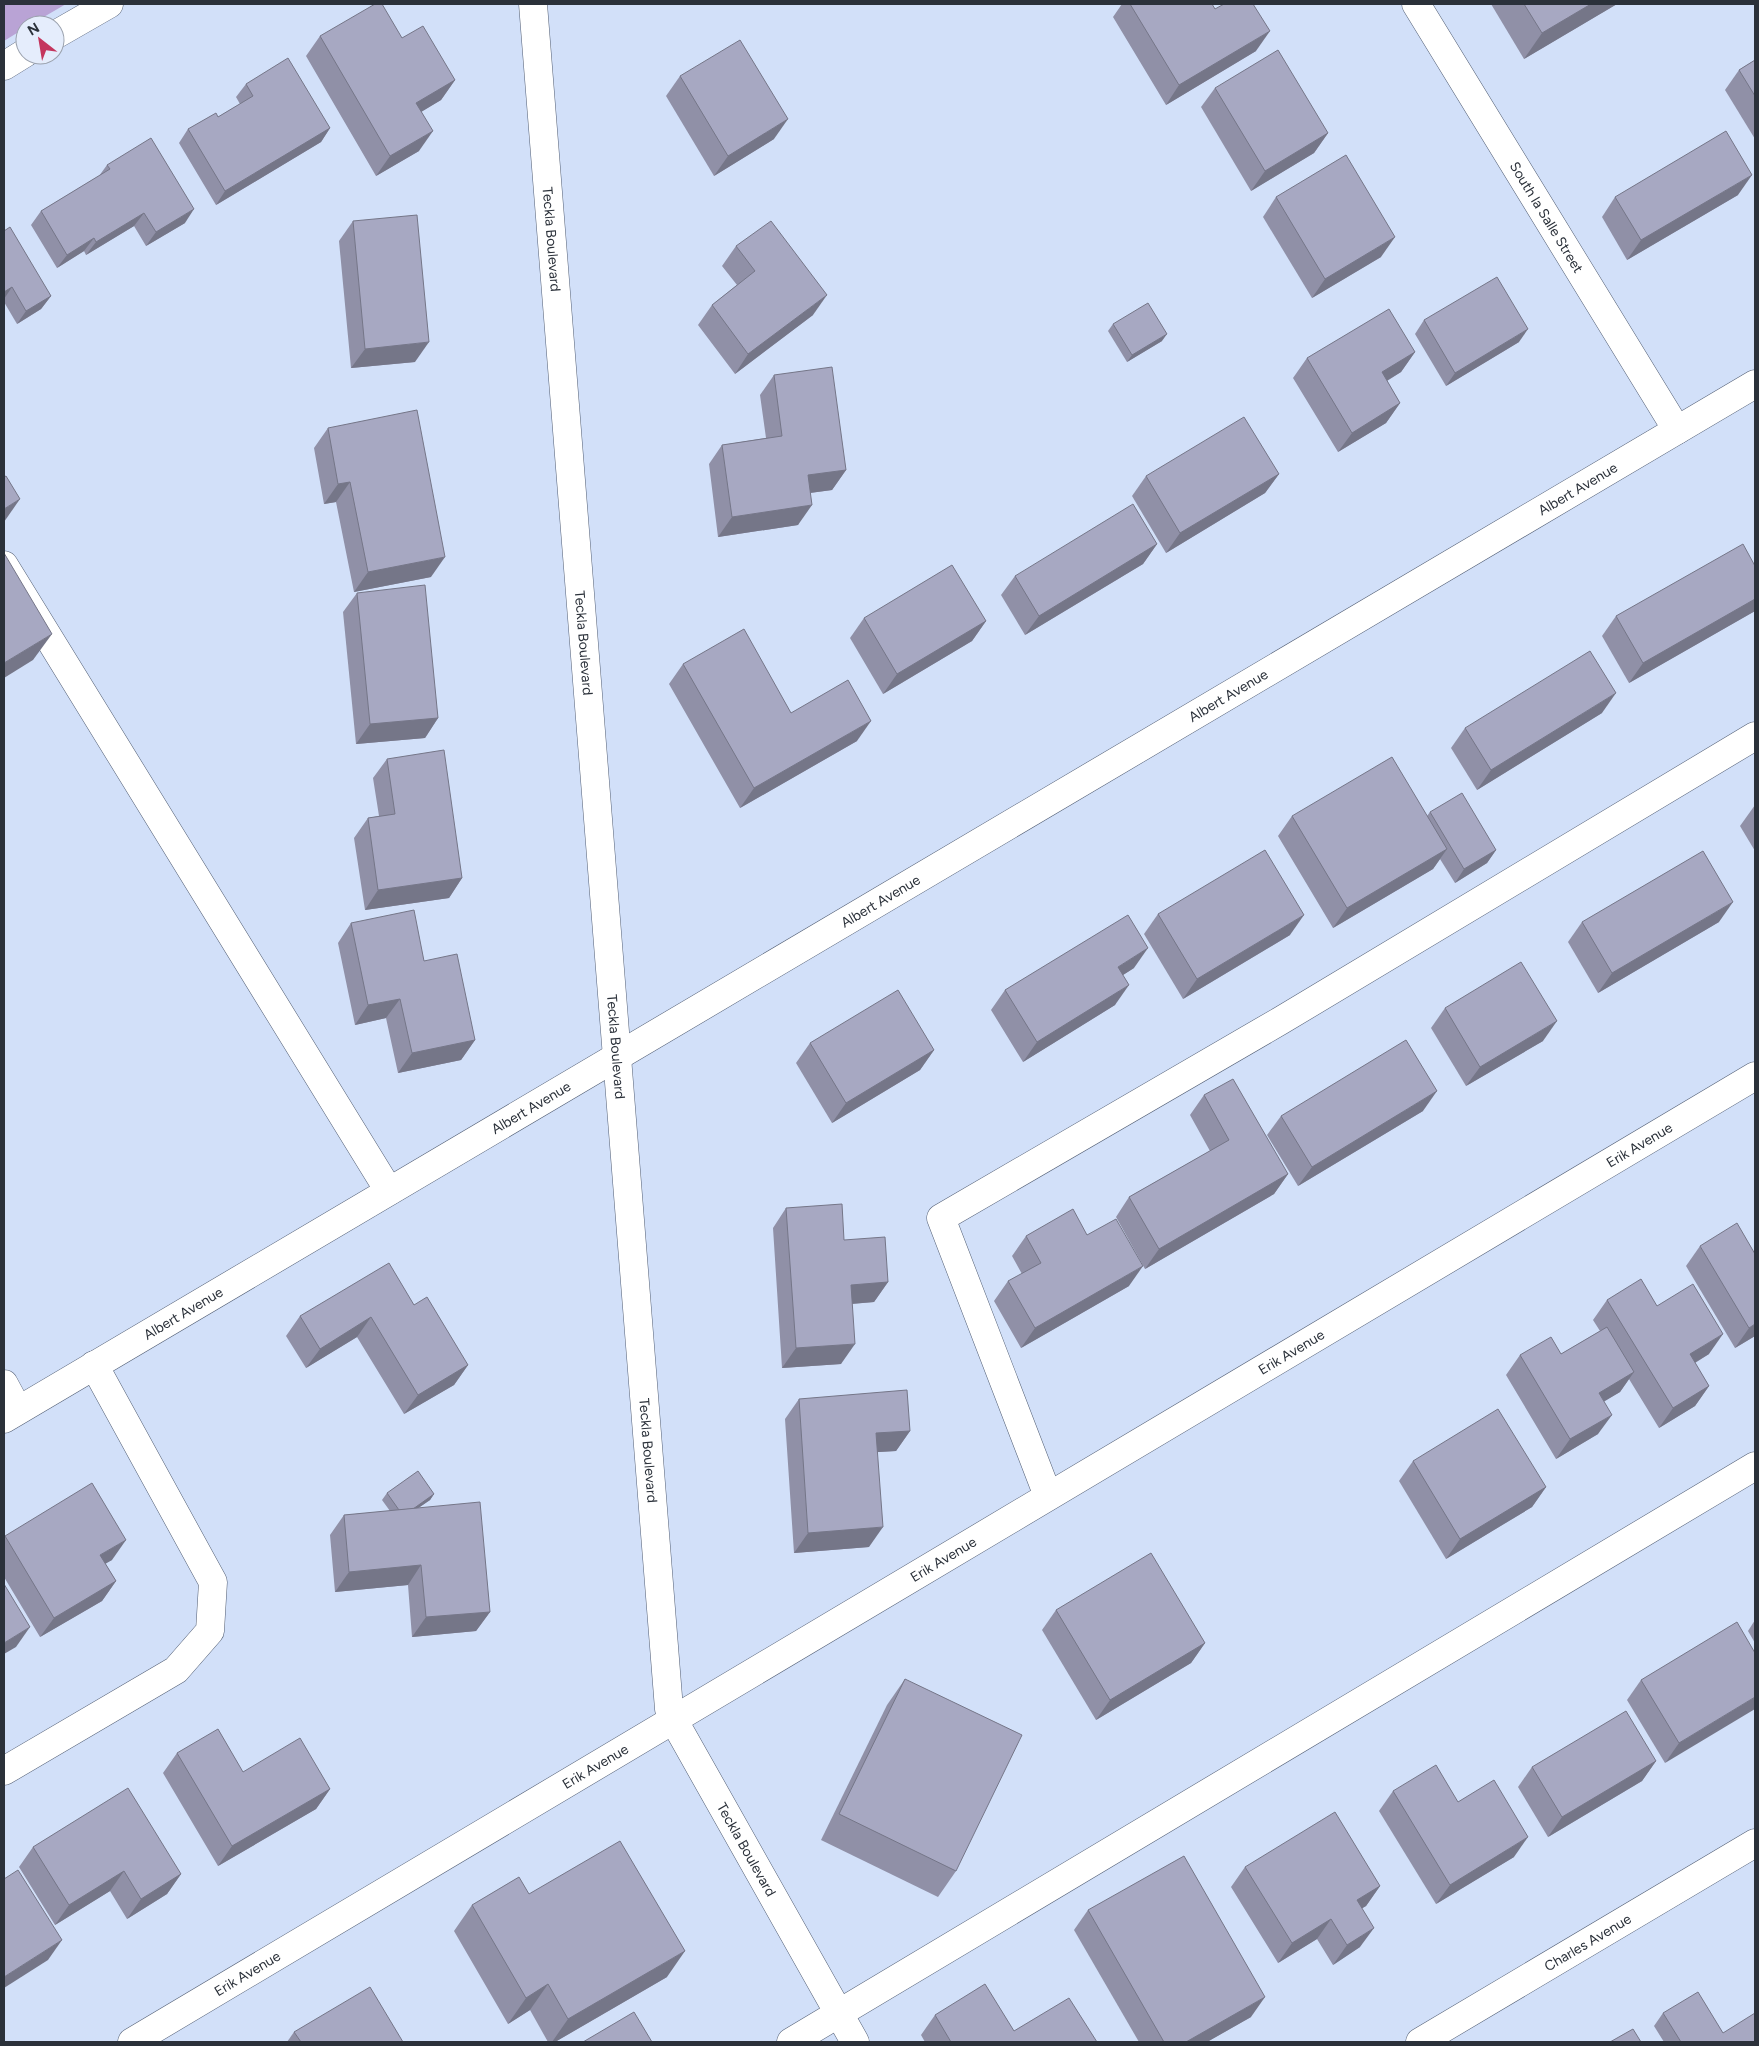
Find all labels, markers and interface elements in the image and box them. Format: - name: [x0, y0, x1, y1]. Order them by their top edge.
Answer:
- north arrow: [15, 15, 65, 65]
- text: N: [25, 19, 43, 39]
- street label: South la Salle Street: [1506, 159, 1587, 276]
- street label: Teckla Boulevard: [539, 186, 564, 292]
- street label: Albert Avenue: [1535, 459, 1621, 519]
- street label: Teckla Boulevard: [571, 590, 597, 696]
- street label: Albert Avenue: [1185, 665, 1271, 725]
- street label: Albert Avenue: [838, 871, 923, 931]
- street label: Teckla Boulevard: [604, 994, 629, 1100]
- street label: Albert Avenue: [488, 1077, 574, 1138]
- street label: Erik Avenue: [1603, 1119, 1676, 1171]
- street label: Albert Avenue: [140, 1283, 226, 1343]
- street label: Erik Avenue: [1255, 1326, 1328, 1378]
- street label: Teckla Boulevard: [636, 1397, 661, 1503]
- street label: Erik Avenue: [907, 1533, 980, 1585]
- street label: Erik Avenue: [559, 1740, 632, 1793]
- street label: Teckla Boulevard: [713, 1800, 780, 1899]
- street label: Charles Avenue: [1541, 1910, 1634, 1975]
- street label: Erik Avenue: [211, 1947, 284, 2000]

